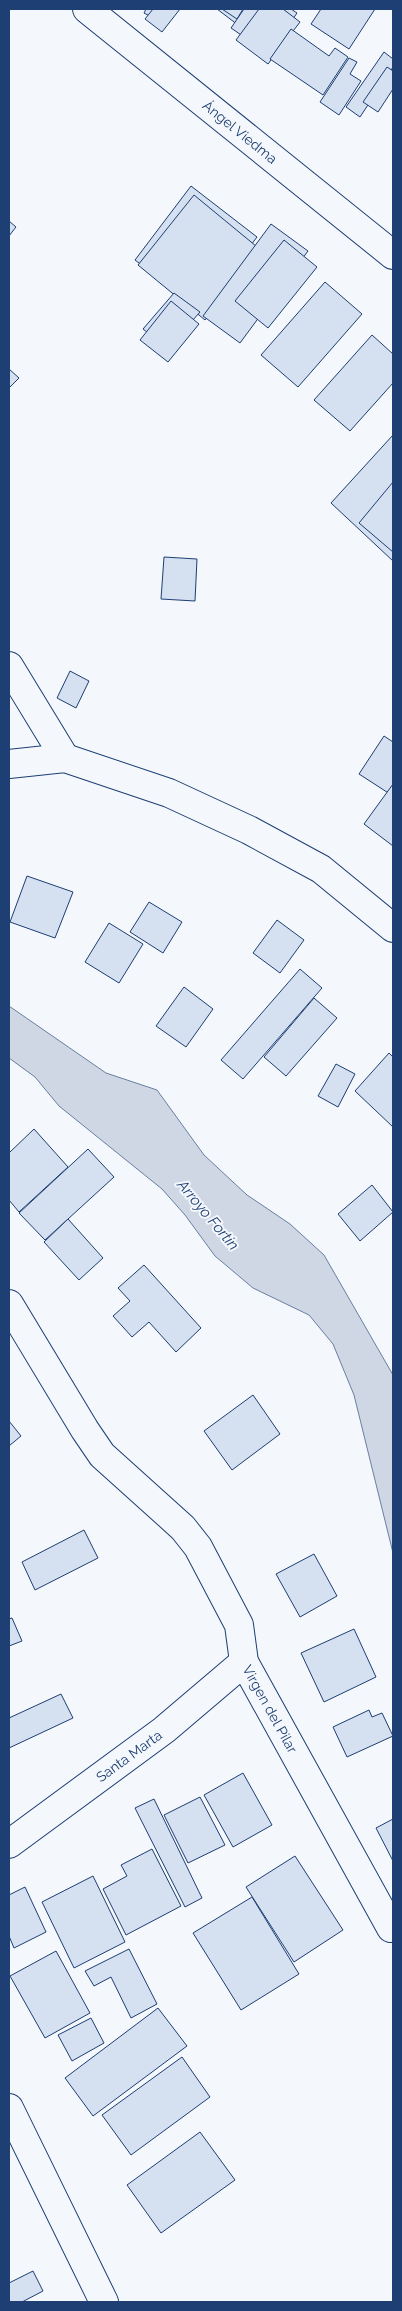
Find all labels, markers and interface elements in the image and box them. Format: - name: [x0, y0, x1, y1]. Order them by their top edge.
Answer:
- street label: Ángel Viedma: [200, 96, 281, 167]
- water label: Arroyo Fortín: [173, 1176, 243, 1254]
- street label: Virgen del Pilar: [239, 1662, 301, 1756]
- street label: Santa Marta: [93, 1727, 165, 1785]

